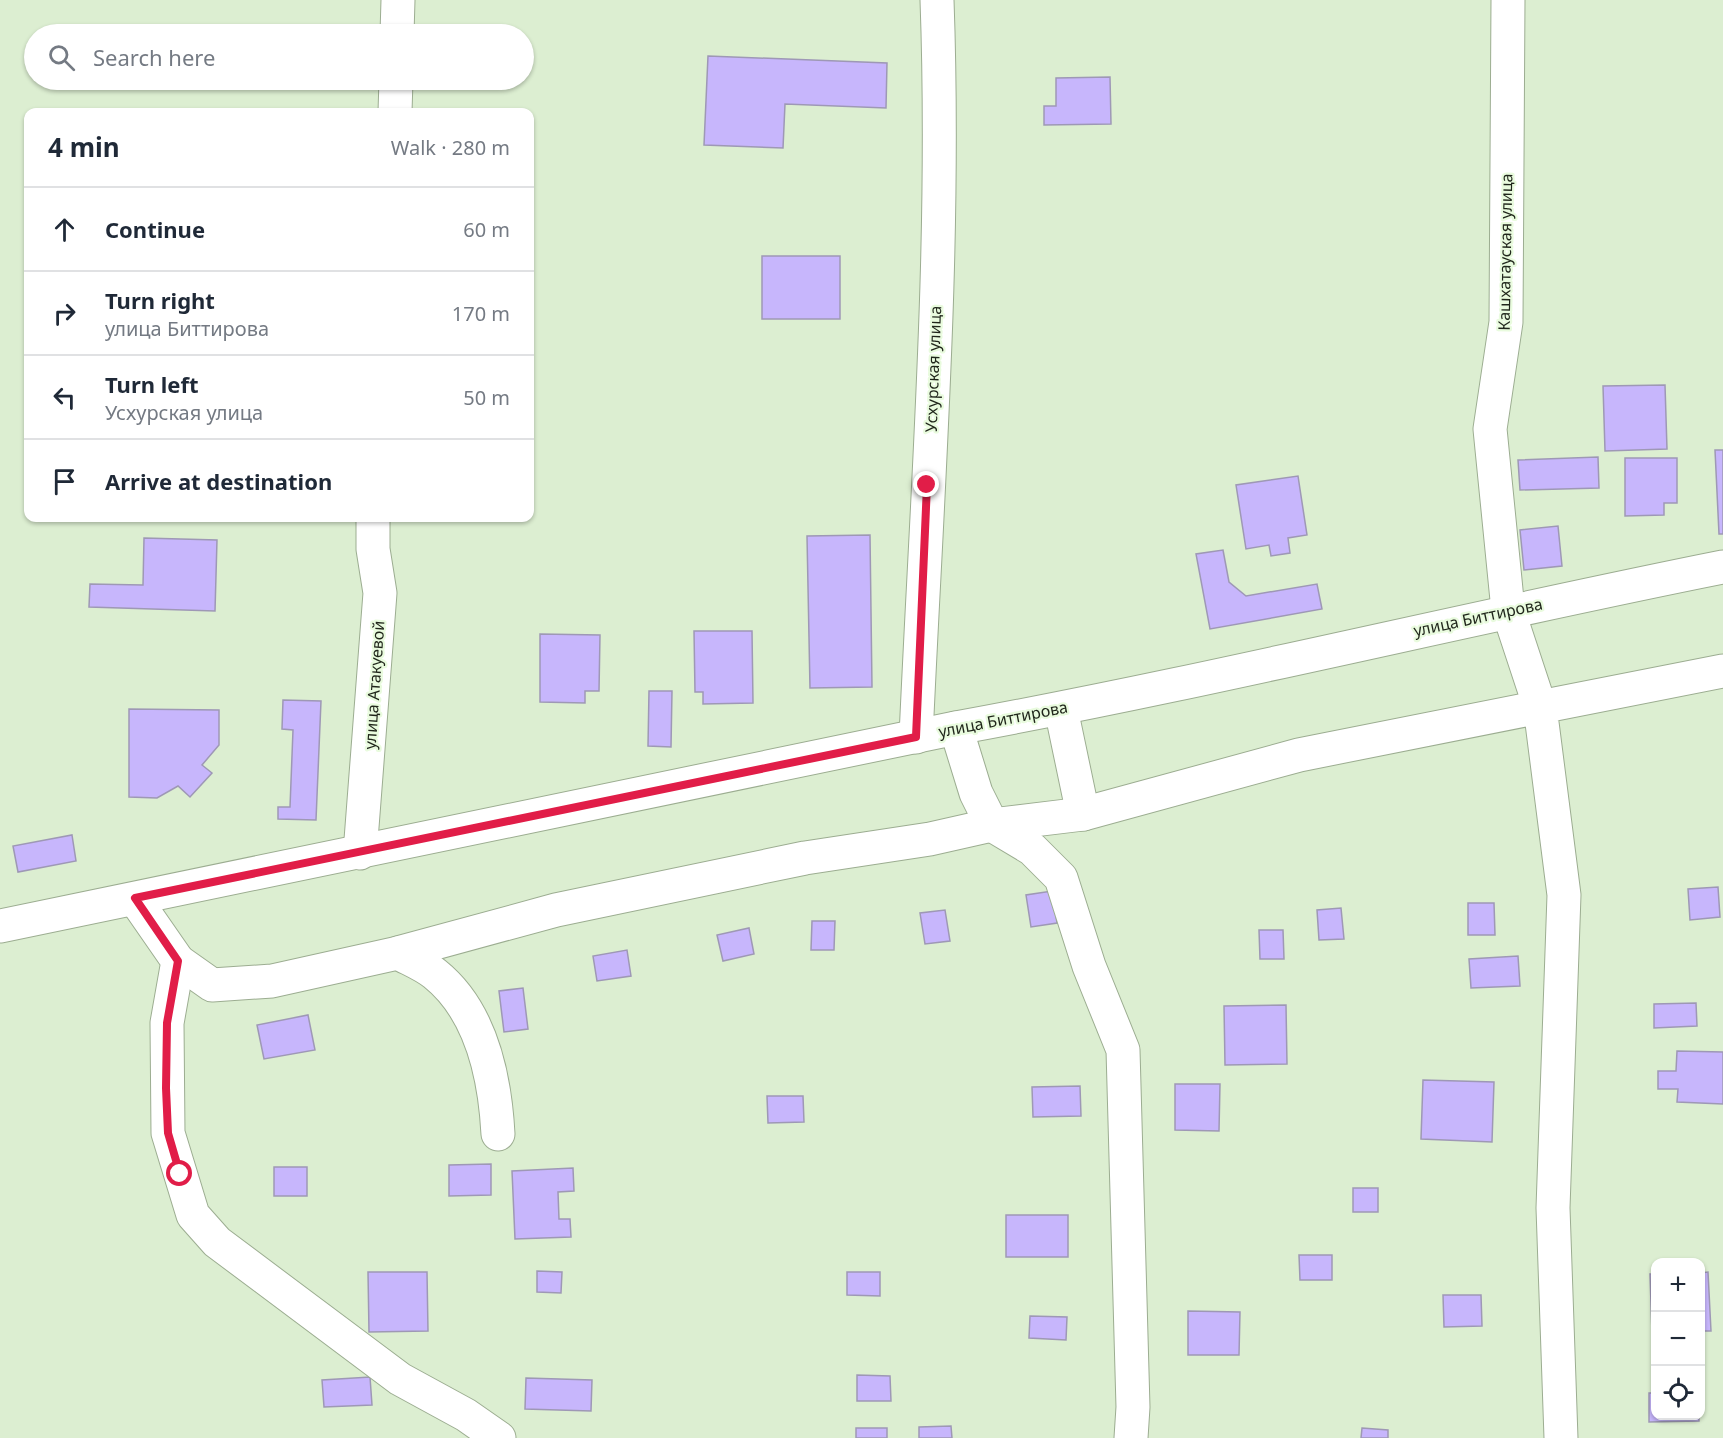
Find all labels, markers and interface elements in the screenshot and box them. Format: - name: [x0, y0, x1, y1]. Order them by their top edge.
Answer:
- search box: [24, 24, 534, 90]
- icon: search: [45, 41, 78, 74]
- text: Search here: [93, 42, 215, 72]
- text: 4 min: [48, 129, 120, 165]
- text: Walk · 280 m: [391, 134, 510, 161]
- street label: Кашхатауская улица: [1493, 173, 1517, 331]
- icon: ahead: [48, 213, 81, 246]
- text: Continue: [105, 214, 205, 244]
- text: 60 m: [463, 216, 510, 243]
- text: Turn right: [105, 285, 215, 315]
- icon: right: [48, 297, 81, 330]
- text: 170 m: [452, 300, 510, 327]
- street label: Усхурская улица: [920, 305, 946, 433]
- text: улица Биттирова: [105, 315, 269, 342]
- text: Turn left: [105, 369, 199, 399]
- icon: left: [48, 381, 81, 414]
- text: 50 m: [463, 384, 510, 411]
- text: Усхурская улица: [105, 399, 263, 426]
- icon: arrive: [48, 465, 81, 498]
- text: Arrive at destination: [105, 466, 332, 496]
- route end: [913, 471, 939, 497]
- street label: улица Биттирова: [1412, 593, 1544, 641]
- street label: улица Атакуевой: [359, 620, 389, 750]
- street label: улица Биттирова: [936, 696, 1070, 742]
- route start: [166, 1160, 192, 1186]
- map controls: [1651, 1258, 1705, 1420]
- button: +: [1651, 1258, 1705, 1312]
- button: −: [1651, 1312, 1705, 1366]
- button: locate: [1651, 1366, 1705, 1420]

